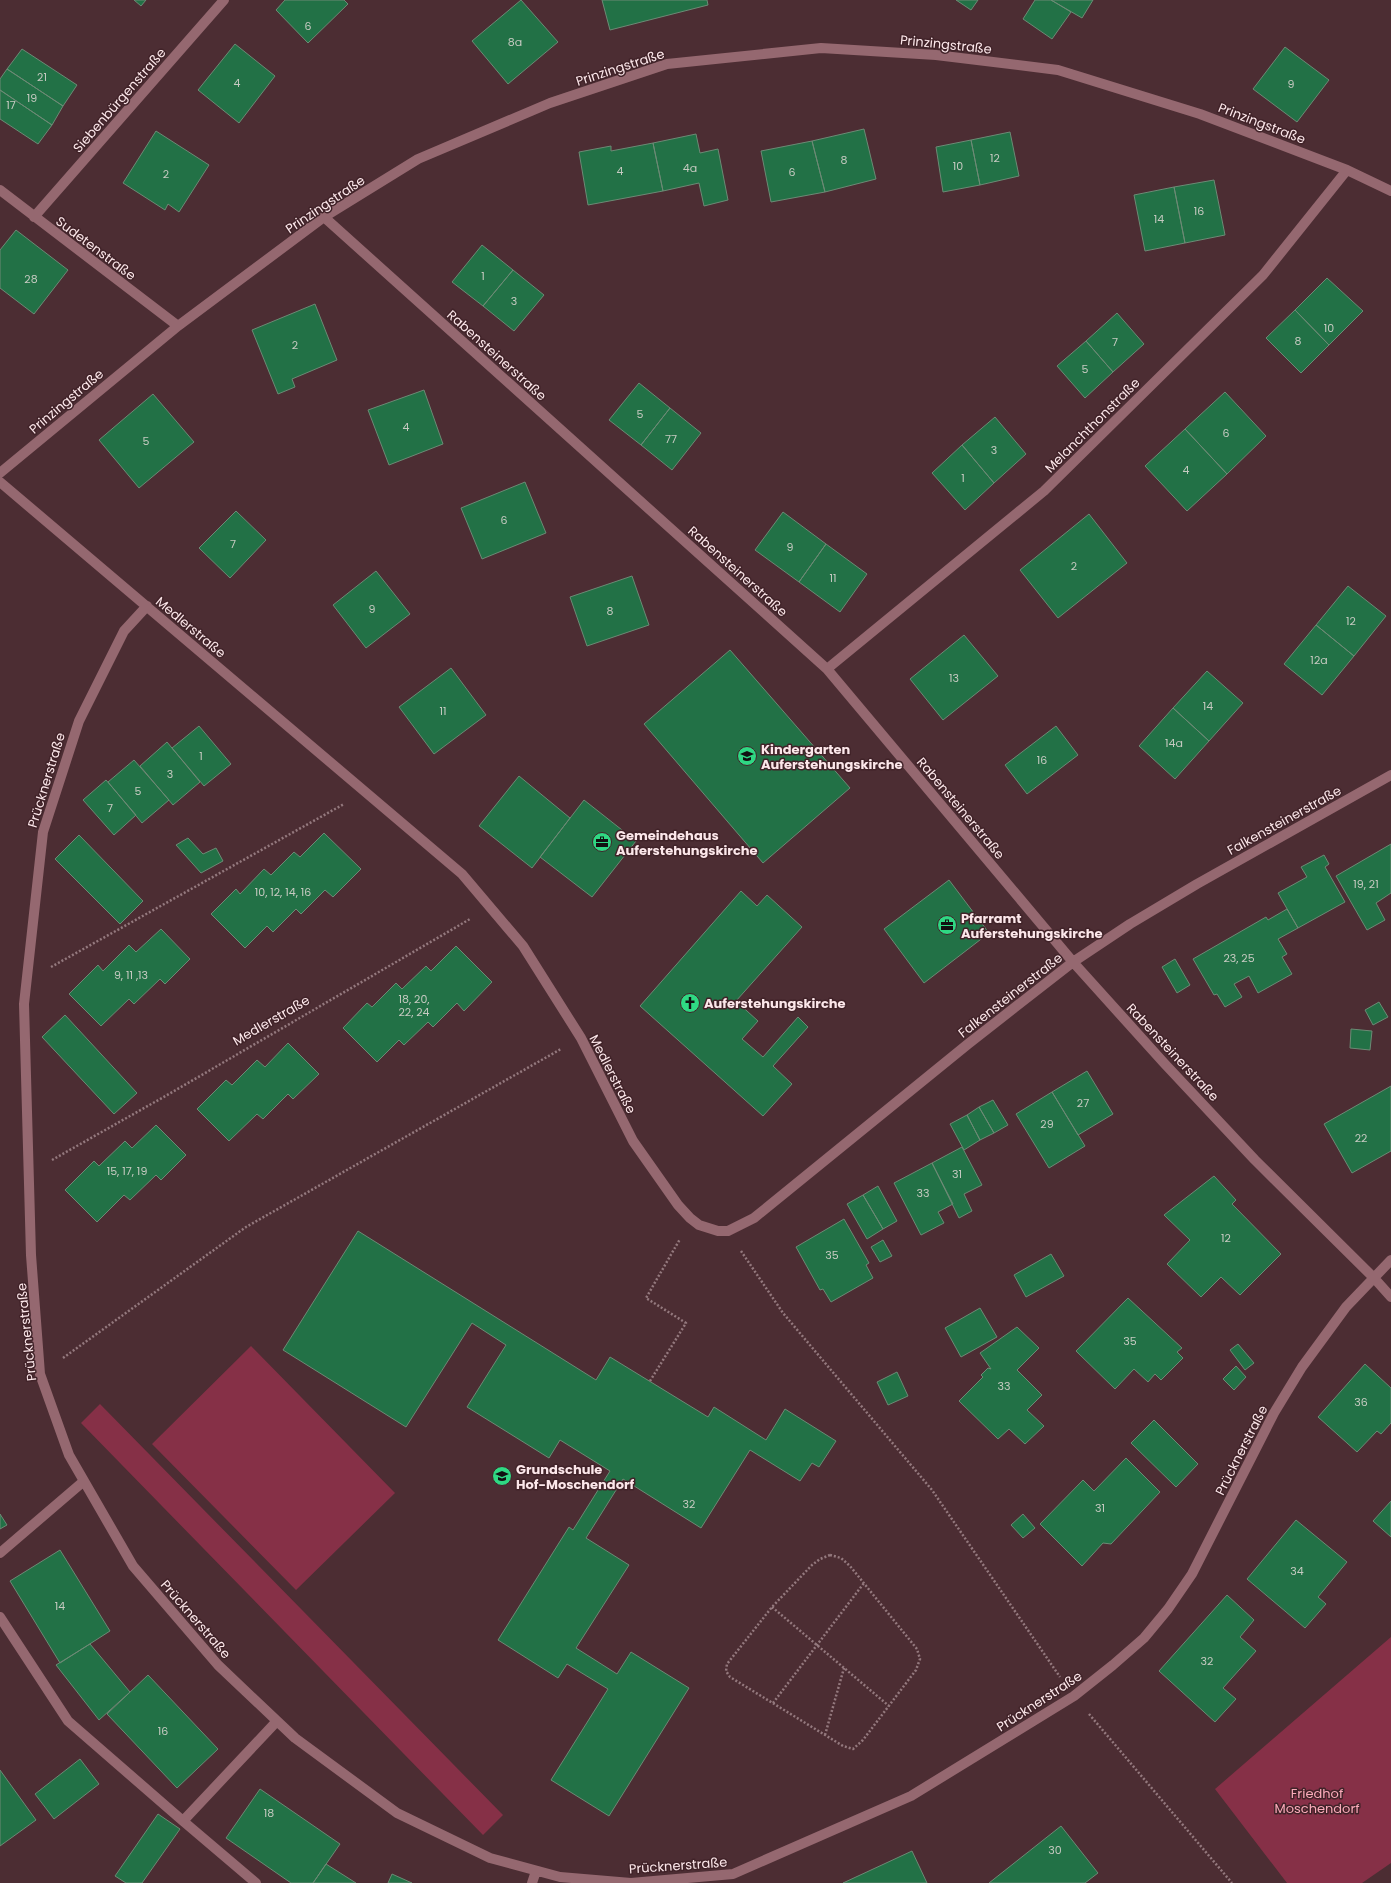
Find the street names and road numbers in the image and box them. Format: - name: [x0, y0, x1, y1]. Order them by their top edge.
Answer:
- street label: Prinzingstraße: [899, 30, 993, 59]
- street label: Siebenbürgenstraße: [68, 44, 170, 157]
- street label: Prinzingstraße: [573, 44, 667, 91]
- street label: Prinzingstraße: [1215, 98, 1308, 149]
- street label: Prinzingstraße: [282, 171, 369, 238]
- street label: Sudetenstraße: [52, 212, 140, 285]
- street label: Rabensteinerstraße: [443, 306, 551, 405]
- street label: Prinzingstraße: [25, 364, 108, 438]
- street label: Melanchthonstraße: [1041, 374, 1144, 477]
- street label: Rabensteinerstraße: [684, 522, 792, 621]
- street label: Medlerstraße: [152, 592, 230, 662]
- street label: Prücknerstraße: [23, 730, 70, 830]
- street label: Rabensteinerstraße: [912, 753, 1009, 863]
- street label: Falkensteinerstraße: [1224, 781, 1345, 860]
- street label: Falkensteinerstraße: [954, 949, 1066, 1042]
- street label: Medlerstraße: [229, 991, 313, 1050]
- street label: Rabensteinerstraße: [1122, 999, 1223, 1106]
- street label: Medlerstraße: [585, 1032, 641, 1117]
- street label: Prücknerstraße: [12, 1282, 41, 1382]
- street label: Prücknerstraße: [1211, 1402, 1272, 1498]
- street label: Prücknerstraße: [156, 1576, 235, 1663]
- street label: Prücknerstraße: [993, 1667, 1086, 1736]
- street label: Prücknerstraße: [628, 1853, 728, 1878]

